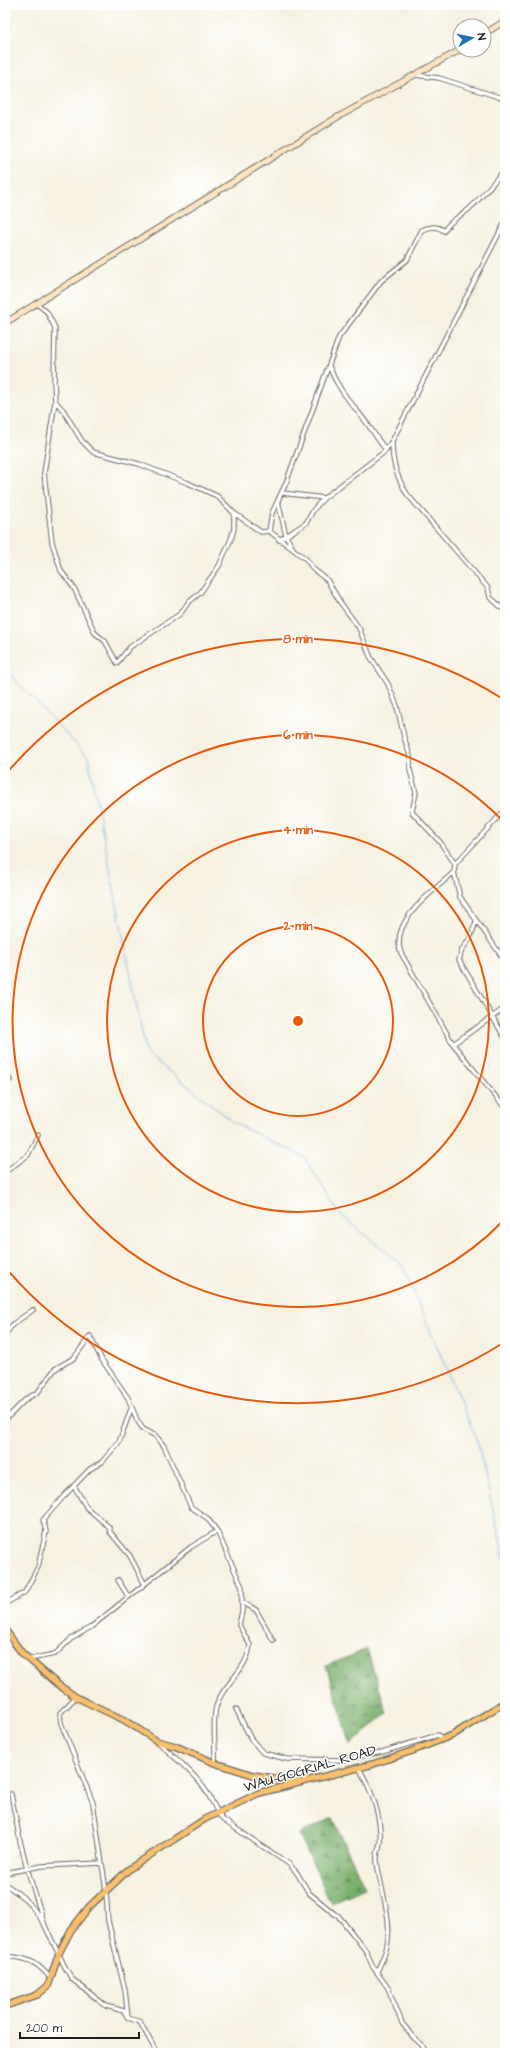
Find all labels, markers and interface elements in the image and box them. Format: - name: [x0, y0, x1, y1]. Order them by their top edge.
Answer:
- north arrow: [452, 18, 492, 58]
- text: N: [473, 32, 489, 41]
- text: 8 min: [283, 631, 313, 648]
- text: 6 min: [283, 727, 313, 744]
- text: 4 min: [283, 822, 313, 839]
- text: 2 min: [283, 918, 312, 935]
- centre of rings: [291, 1014, 305, 1028]
- street label: WAU-GOGRIAL ROAD: [241, 1741, 379, 1797]
- scale bar: [20, 2014, 139, 2040]
- text: 200 m: [26, 2020, 63, 2037]

